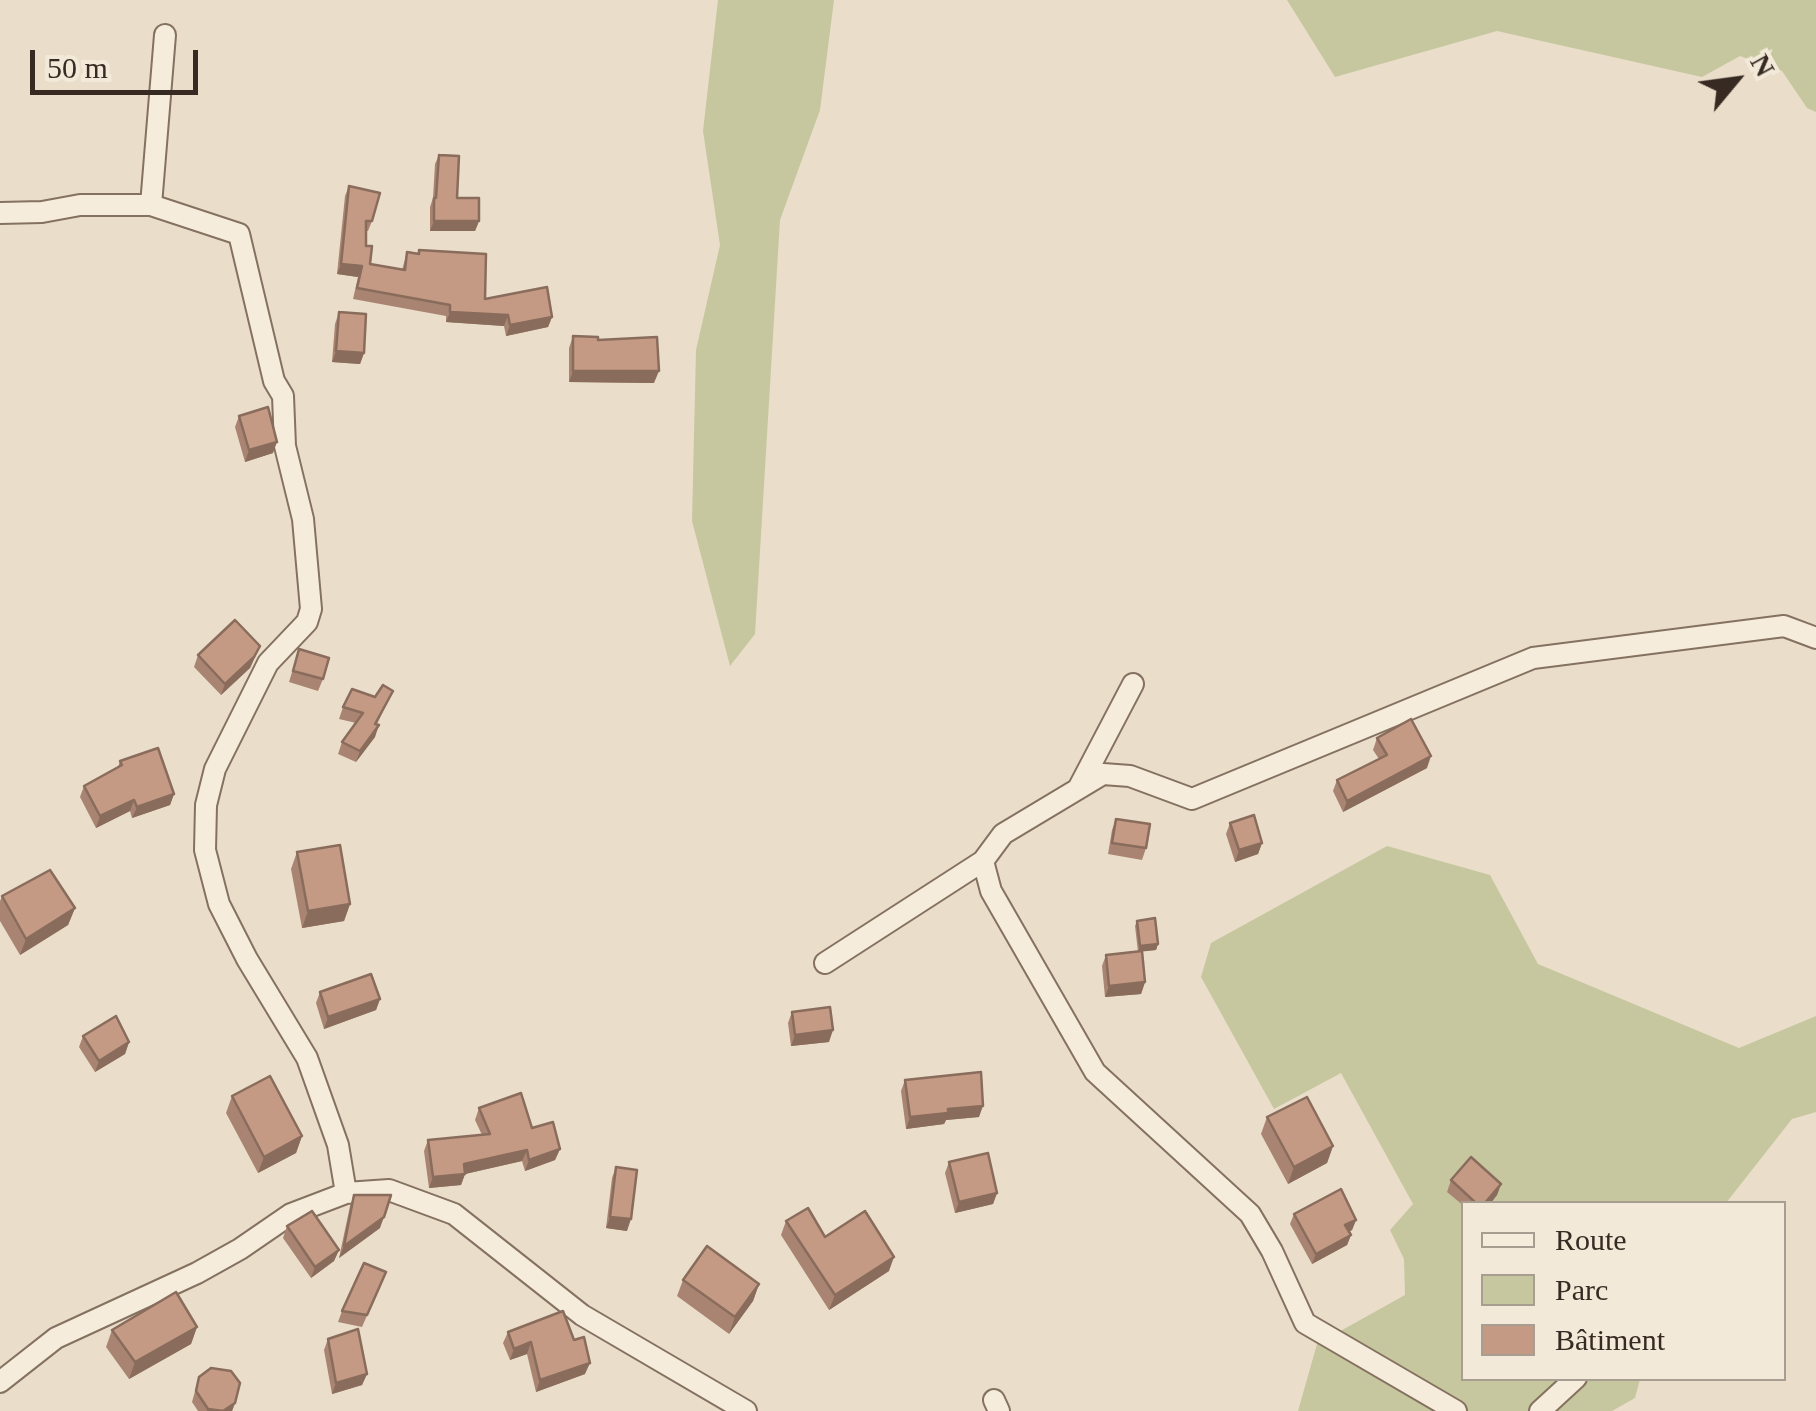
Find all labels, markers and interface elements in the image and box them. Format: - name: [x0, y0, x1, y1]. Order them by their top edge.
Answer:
- scale bar: [35, 30, 202, 92]
- north arrow: [1686, 30, 1786, 130]
- text: N: [1744, 49, 1781, 82]
- text: 50 m: [47, 51, 108, 84]
- legend: [1461, 1201, 1786, 1381]
- text: Route: [1555, 1223, 1627, 1256]
- text: Parc: [1555, 1273, 1608, 1306]
- text: Bâtiment: [1555, 1323, 1665, 1356]

